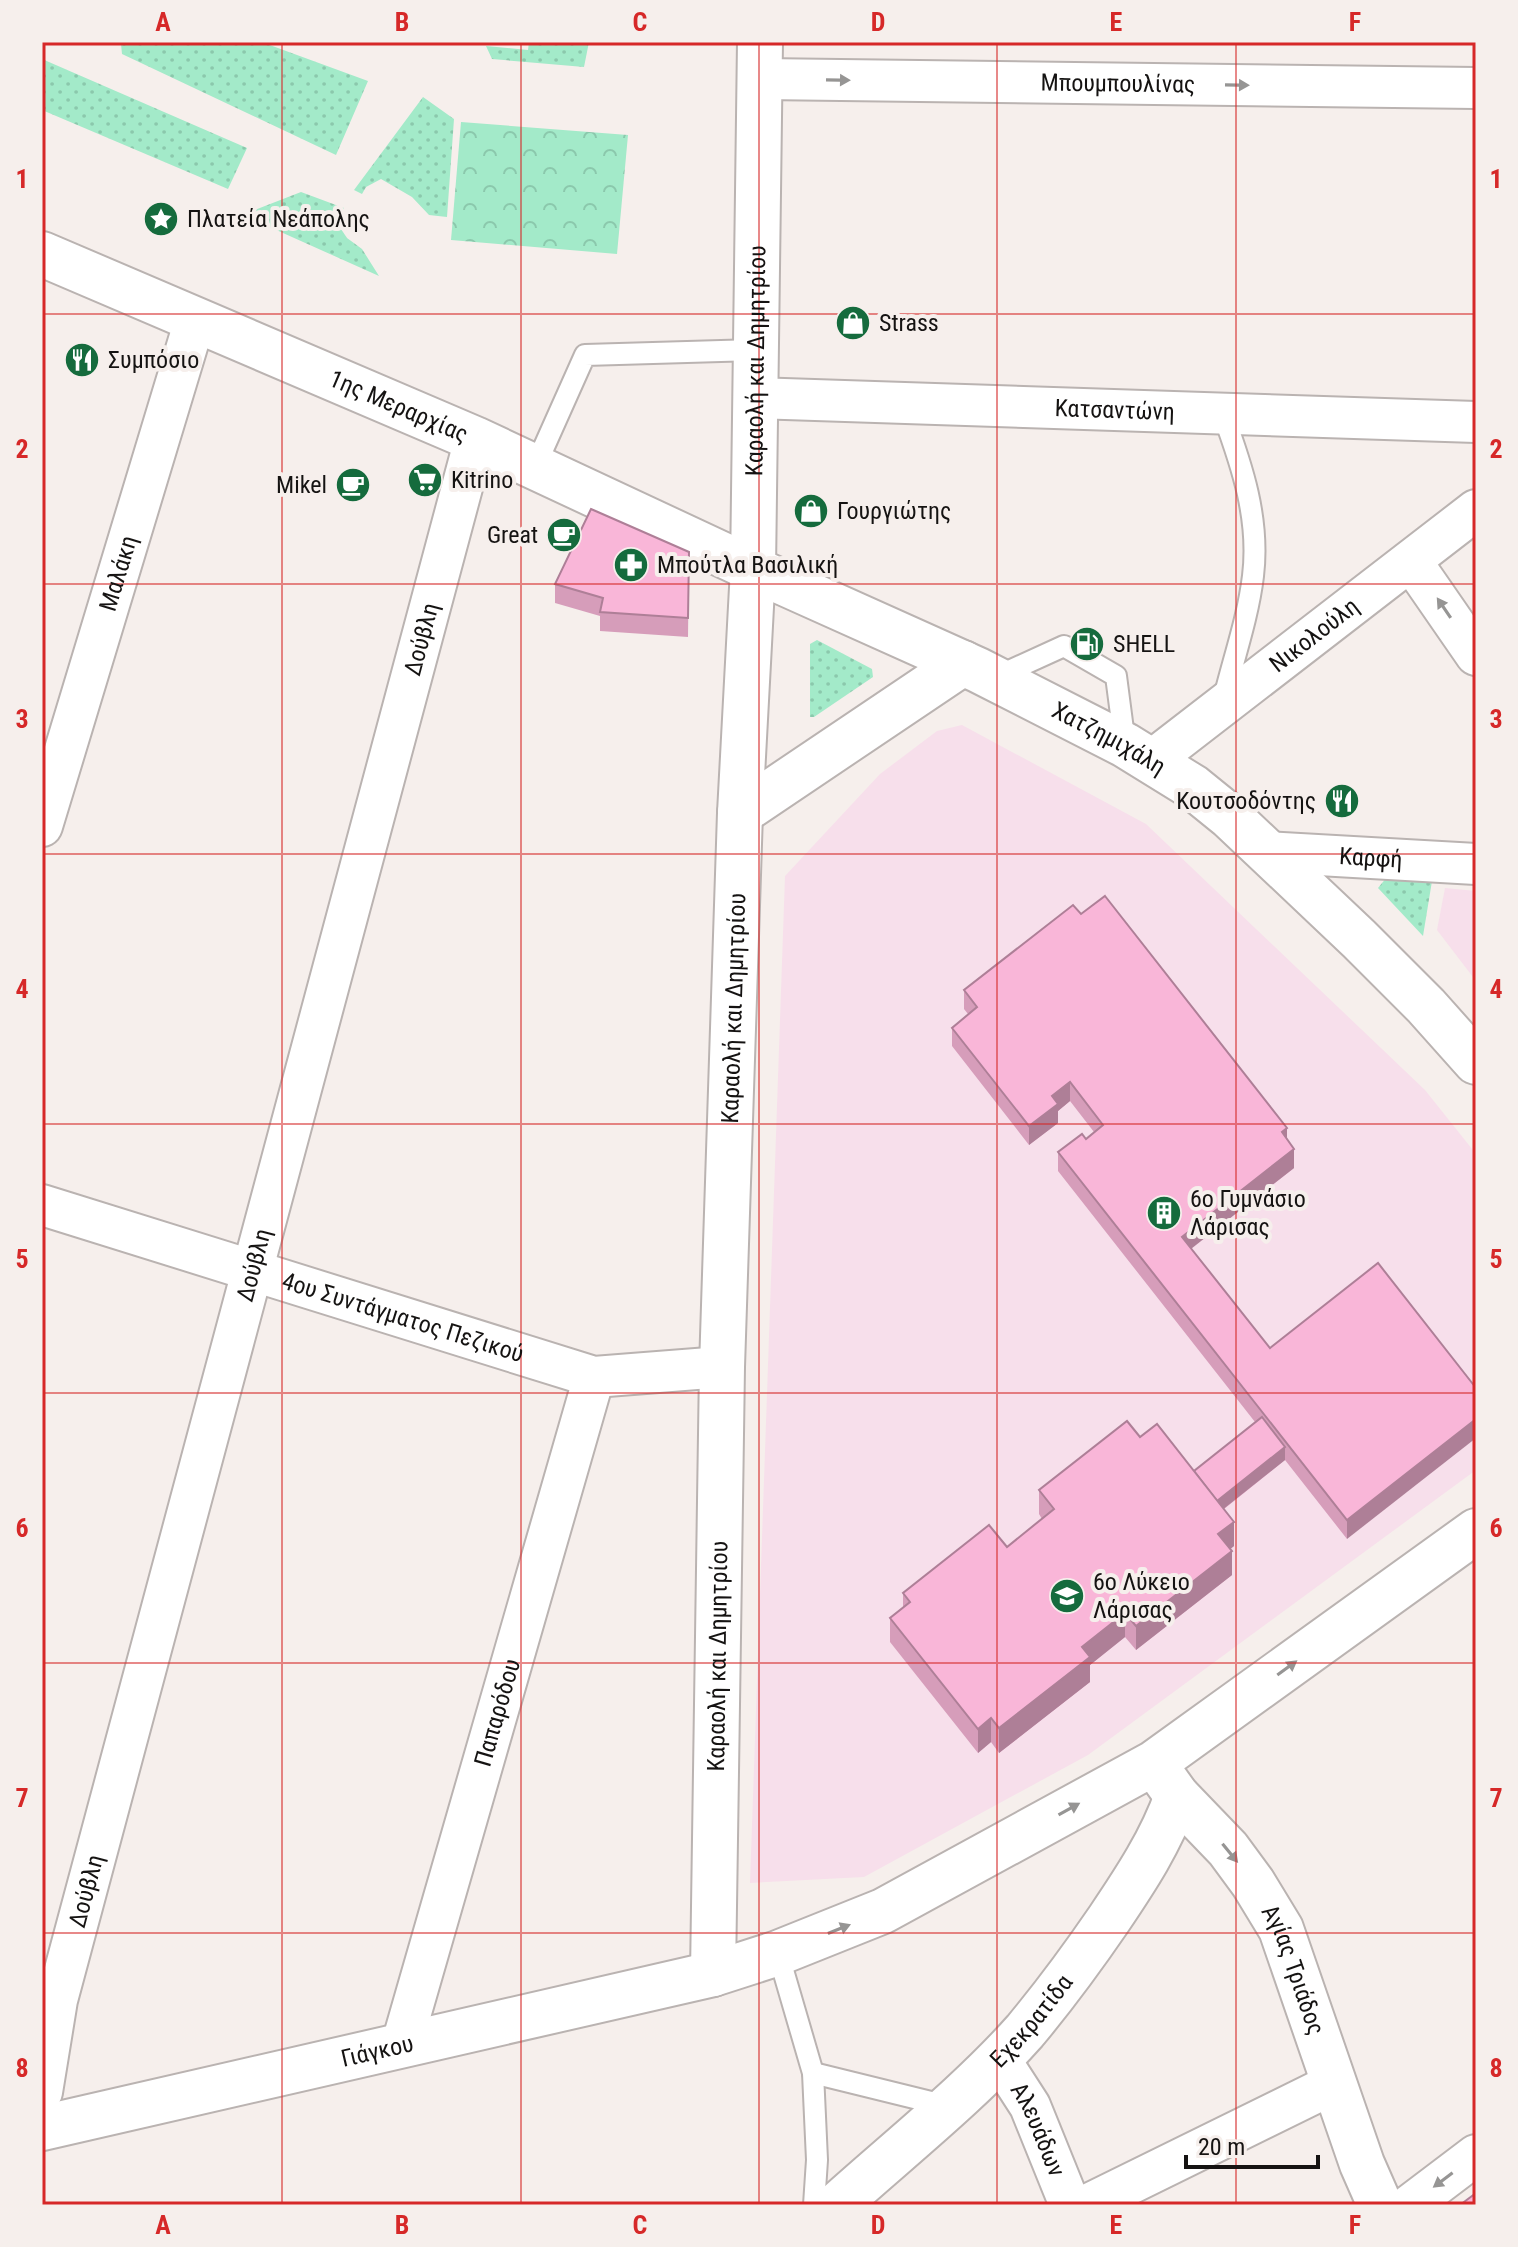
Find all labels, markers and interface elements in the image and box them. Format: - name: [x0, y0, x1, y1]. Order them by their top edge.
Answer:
- text: A: [155, 7, 171, 37]
- text: B: [395, 7, 409, 37]
- text: C: [633, 7, 648, 37]
- text: D: [871, 7, 885, 37]
- text: E: [1110, 7, 1123, 37]
- text: F: [1349, 7, 1361, 37]
- street label: Μπουμπουλίνας: [1041, 69, 1195, 98]
- one-way arrow: [826, 74, 851, 86]
- one-way arrow: [1225, 79, 1250, 91]
- text: 1: [15, 164, 29, 194]
- text: 1: [1489, 164, 1503, 194]
- place icon: Πλατεία Νεάπολης: [142, 200, 180, 238]
- place label: Πλατεία Νεάπολης: [187, 205, 370, 233]
- street label: Καραολή και Δημητρίου: [740, 245, 771, 476]
- shop icon: Strass: [834, 304, 872, 342]
- place label: Strass: [879, 309, 939, 337]
- restaurant icon: Συμπόσιο: [63, 341, 101, 379]
- place label: Συμπόσιο: [108, 346, 199, 374]
- street label: 1ης Μεραρχίας: [325, 364, 472, 448]
- street label: Κατσαντώνη: [1054, 394, 1175, 426]
- text: 2: [15, 434, 29, 464]
- text: 2: [1489, 434, 1503, 464]
- supermarket icon: Kitrino: [406, 461, 444, 499]
- cafe icon: Mikel: [334, 466, 372, 504]
- place label: Kitrino: [451, 466, 513, 494]
- place label: Mikel: [276, 471, 327, 499]
- shop icon: Γουργιώτης: [792, 492, 830, 530]
- place label: Γουργιώτης: [837, 497, 951, 525]
- cafe icon: Great: [545, 516, 583, 554]
- place label: Great: [487, 521, 538, 549]
- street label: Μαλάκη: [94, 532, 143, 614]
- pharmacy icon: Μπούτλα Βασιλική: [612, 546, 650, 584]
- place label: Μπούτλα Βασιλική: [657, 551, 838, 579]
- street label: Νικολούλη: [1264, 592, 1364, 678]
- one-way arrow: [1437, 598, 1452, 619]
- street label: Δούβλη: [398, 600, 445, 679]
- fuel station icon: SHELL: [1068, 625, 1106, 663]
- place label: SHELL: [1113, 630, 1175, 658]
- street label: Χατζημιχάλη: [1047, 696, 1171, 781]
- text: 3: [15, 704, 29, 734]
- text: 3: [1489, 704, 1503, 734]
- restaurant icon: Κουτσοδόντης: [1323, 782, 1361, 820]
- place label: Κουτσοδόντης: [1176, 787, 1316, 815]
- street label: Καρφή: [1338, 842, 1403, 874]
- street label: Καραολή και Δημητρίου: [716, 893, 751, 1124]
- text: 4: [15, 974, 29, 1004]
- text: 4: [1489, 974, 1503, 1004]
- place label: 6ο Γυμνάσιο Λάρισας: [1190, 1185, 1306, 1241]
- building icon: 6ο Γυμνάσιο Λάρισας: [1145, 1194, 1183, 1232]
- street label: Δούβλη: [231, 1226, 277, 1305]
- text: 5: [15, 1244, 29, 1274]
- text: 5: [1489, 1244, 1503, 1274]
- street label: 4ου Συντάγματος Πεζικού: [279, 1267, 527, 1368]
- text: 6: [15, 1513, 29, 1543]
- text: 6: [1489, 1513, 1503, 1543]
- street label: Καραολή και Δημητρίου: [702, 1541, 733, 1772]
- place label: 6ο Λύκειο Λάρισας: [1093, 1568, 1190, 1624]
- school or university icon: 6ο Λύκειο Λάρισας: [1048, 1577, 1086, 1615]
- street label: Παπαρόδου: [469, 1655, 526, 1770]
- one-way arrow: [1276, 1660, 1297, 1676]
- text: 7: [15, 1783, 29, 1813]
- text: 7: [1489, 1783, 1503, 1813]
- one-way arrow: [1058, 1803, 1081, 1816]
- one-way arrow: [1222, 1843, 1238, 1863]
- street label: Δούβλη: [63, 1852, 109, 1931]
- street label: Αγίας Τριάδος: [1256, 1900, 1330, 2038]
- one-way arrow: [827, 1922, 851, 1935]
- street label: Εχεκρατίδα: [984, 1969, 1078, 2073]
- street label: Γιάγκου: [338, 2029, 416, 2073]
- text: 8: [15, 2053, 29, 2083]
- text: 8: [1489, 2053, 1503, 2083]
- street label: Αλευάδων: [1005, 2077, 1071, 2180]
- scale bar: [1186, 2119, 1318, 2169]
- text: 20 m: [1198, 2133, 1245, 2161]
- one-way arrow: [1433, 2172, 1453, 2188]
- text: A: [155, 2210, 171, 2240]
- text: B: [395, 2210, 409, 2240]
- text: C: [633, 2210, 648, 2240]
- text: D: [871, 2210, 885, 2240]
- text: E: [1110, 2210, 1123, 2240]
- text: F: [1349, 2210, 1361, 2240]

